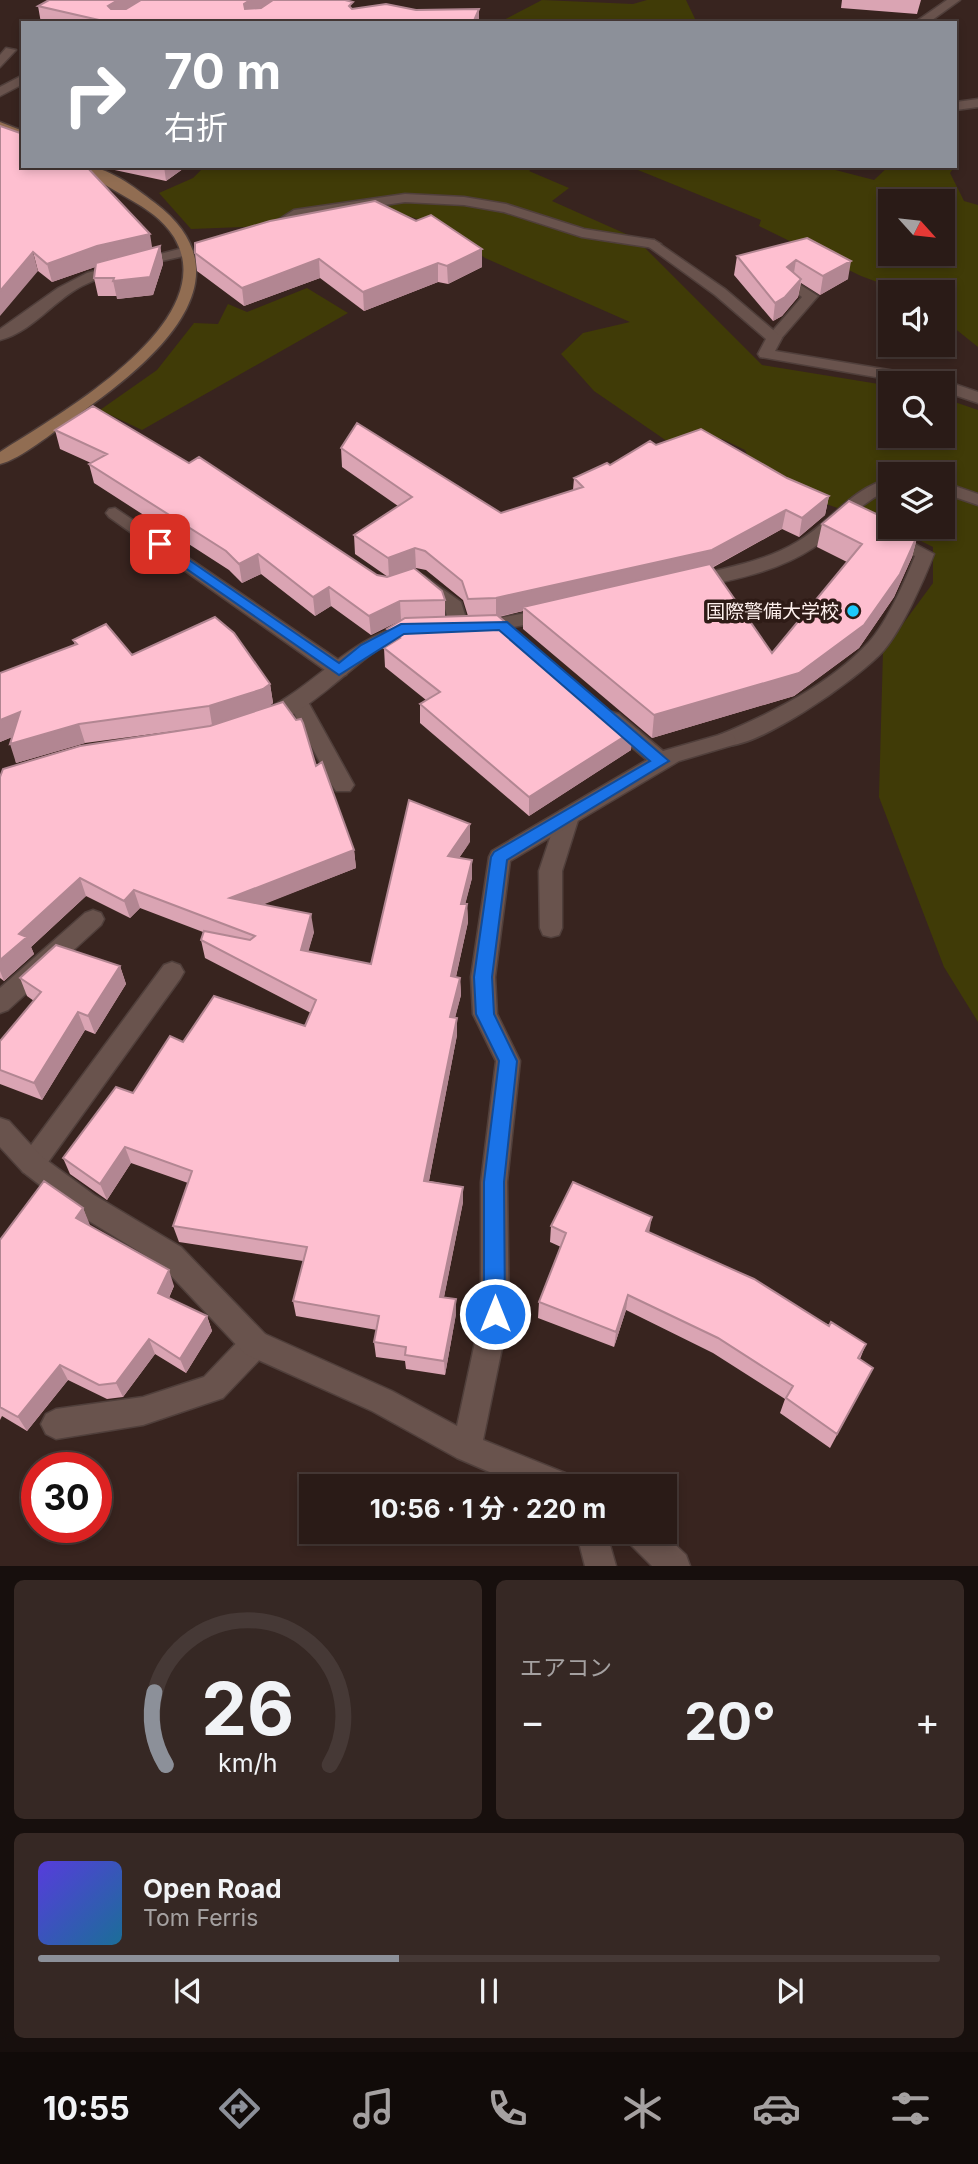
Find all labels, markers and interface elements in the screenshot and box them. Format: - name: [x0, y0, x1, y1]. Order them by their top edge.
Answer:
- text: 70 m: [164, 42, 281, 101]
- icon: right: [49, 49, 140, 140]
- text: 右折: [164, 108, 228, 147]
- north arrow: [878, 189, 956, 266]
- map controls: [878, 189, 955, 539]
- button: sound: [878, 280, 955, 357]
- button: search: [878, 371, 955, 448]
- button: layers: [878, 462, 955, 539]
- pin: [130, 514, 190, 574]
- icon: arrive: [141, 525, 179, 563]
- place label: 国際警備大学校: [706, 600, 839, 623]
- marker: 国際警備大学校: [845, 603, 861, 619]
- position arrow: [458, 1277, 532, 1351]
- speed limit sign: 30: [21, 1452, 112, 1543]
- text: 10:56 · 1 分 · 220 m: [370, 1493, 606, 1524]
- text: エアコン: [520, 1654, 612, 1682]
- text: 26: [201, 1665, 295, 1754]
- text: 20°: [684, 1690, 776, 1753]
- text: −: [520, 1698, 545, 1744]
- text: +: [915, 1698, 940, 1744]
- text: km/h: [218, 1748, 278, 1778]
- text: Open Road: [143, 1873, 282, 1904]
- text: Tom Ferris: [143, 1904, 258, 1932]
- icon: previous: [169, 1972, 207, 2010]
- icon: pause: [470, 1972, 508, 2010]
- icon: next: [771, 1972, 809, 2010]
- icon: directions: [215, 2084, 264, 2133]
- icon: music: [349, 2084, 398, 2133]
- icon: phone: [483, 2084, 532, 2133]
- icon: climate: [618, 2084, 667, 2133]
- icon: car: [752, 2084, 801, 2133]
- icon: filters: [886, 2084, 935, 2133]
- text: 10:55: [43, 2089, 130, 2128]

